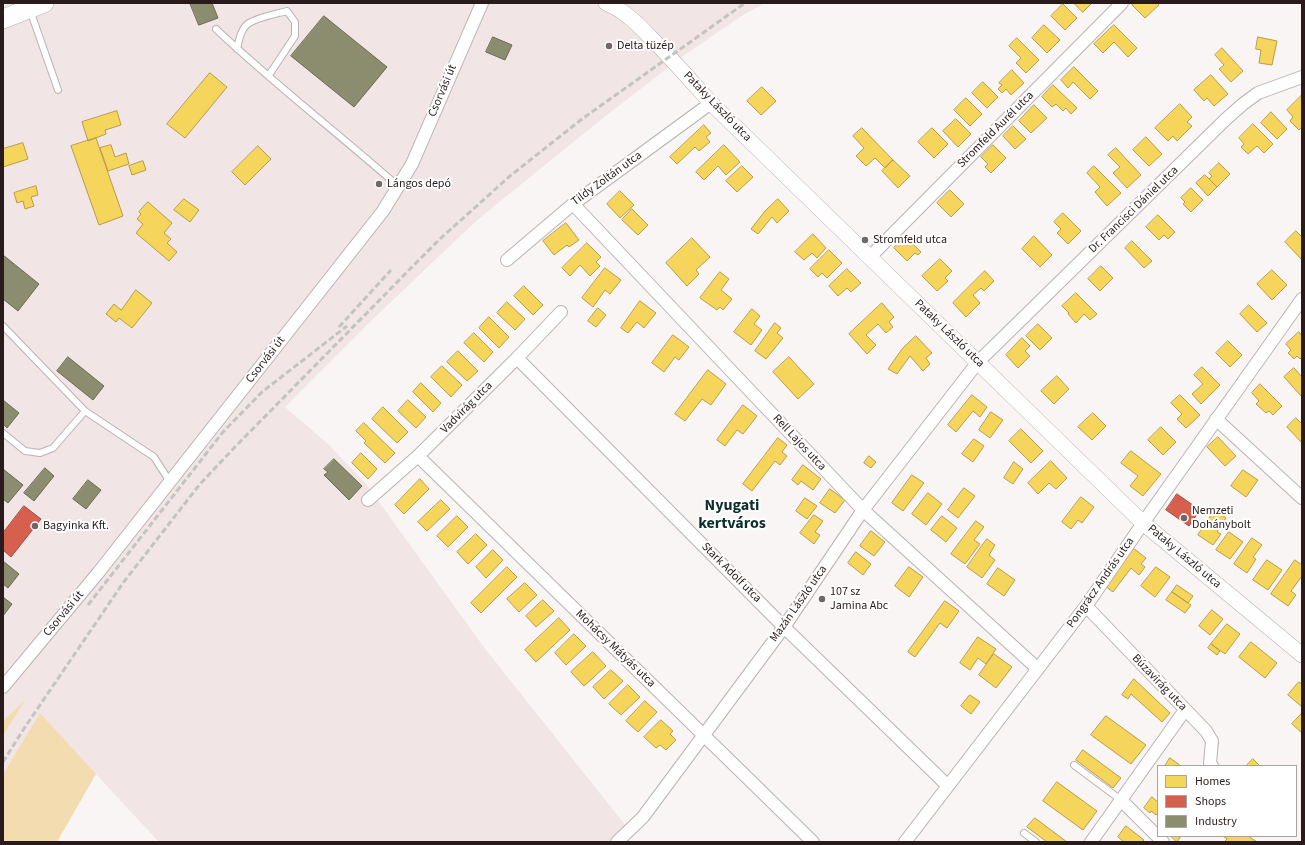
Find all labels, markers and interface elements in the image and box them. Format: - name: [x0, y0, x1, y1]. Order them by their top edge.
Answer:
- place label: Delta tüzép: [617, 39, 674, 53]
- marker: Delta tüzép: [604, 41, 614, 51]
- street label: Csorvási út: [426, 63, 460, 119]
- street label: Pataky László utca: [680, 69, 754, 145]
- street label: Stromfeld Aurél utca: [955, 89, 1037, 171]
- street label: Tildy Zoltán utca: [569, 149, 645, 209]
- street label: Dr. Francisci Dániel utca: [1086, 164, 1182, 256]
- place label: Lángos depó: [387, 177, 451, 191]
- marker: Lángos depó: [374, 179, 384, 189]
- place label: Stromfeld utca: [873, 233, 947, 247]
- marker: Stromfeld utca: [860, 235, 870, 245]
- street label: Pataky László utca: [911, 297, 987, 371]
- street label: Csorvási út: [243, 334, 289, 386]
- street label: Vadvirág utca: [438, 379, 496, 437]
- street label: Rell Lajos utca: [769, 412, 829, 474]
- district label: Nyugati kertváros: [698, 496, 766, 534]
- place label: Nemzeti Dohánybolt: [1192, 504, 1251, 532]
- marker: Nemzeti Dohánybolt: [1179, 513, 1189, 523]
- place label: Bagyinka Kft.: [43, 519, 109, 533]
- marker: Bagyinka Kft.: [30, 521, 40, 531]
- street label: Pataky László utca: [1144, 522, 1224, 592]
- street label: Pongrácz András utca: [1064, 535, 1138, 631]
- street label: Stark Adolf utca: [698, 540, 764, 606]
- street label: Mazán László utca: [767, 563, 831, 645]
- place label: 107 sz Jamina Abc: [830, 585, 888, 613]
- street label: Csorvási út: [41, 588, 87, 640]
- marker: 107 sz Jamina Abc: [817, 594, 827, 604]
- street label: Mohácsy Mátyás utca: [572, 607, 658, 691]
- street label: Búzavirág utca: [1128, 652, 1190, 714]
- legend: [1157, 765, 1297, 837]
- text: Homes: [1195, 773, 1230, 790]
- text: Shops: [1195, 793, 1226, 810]
- text: Industry: [1195, 813, 1237, 830]

